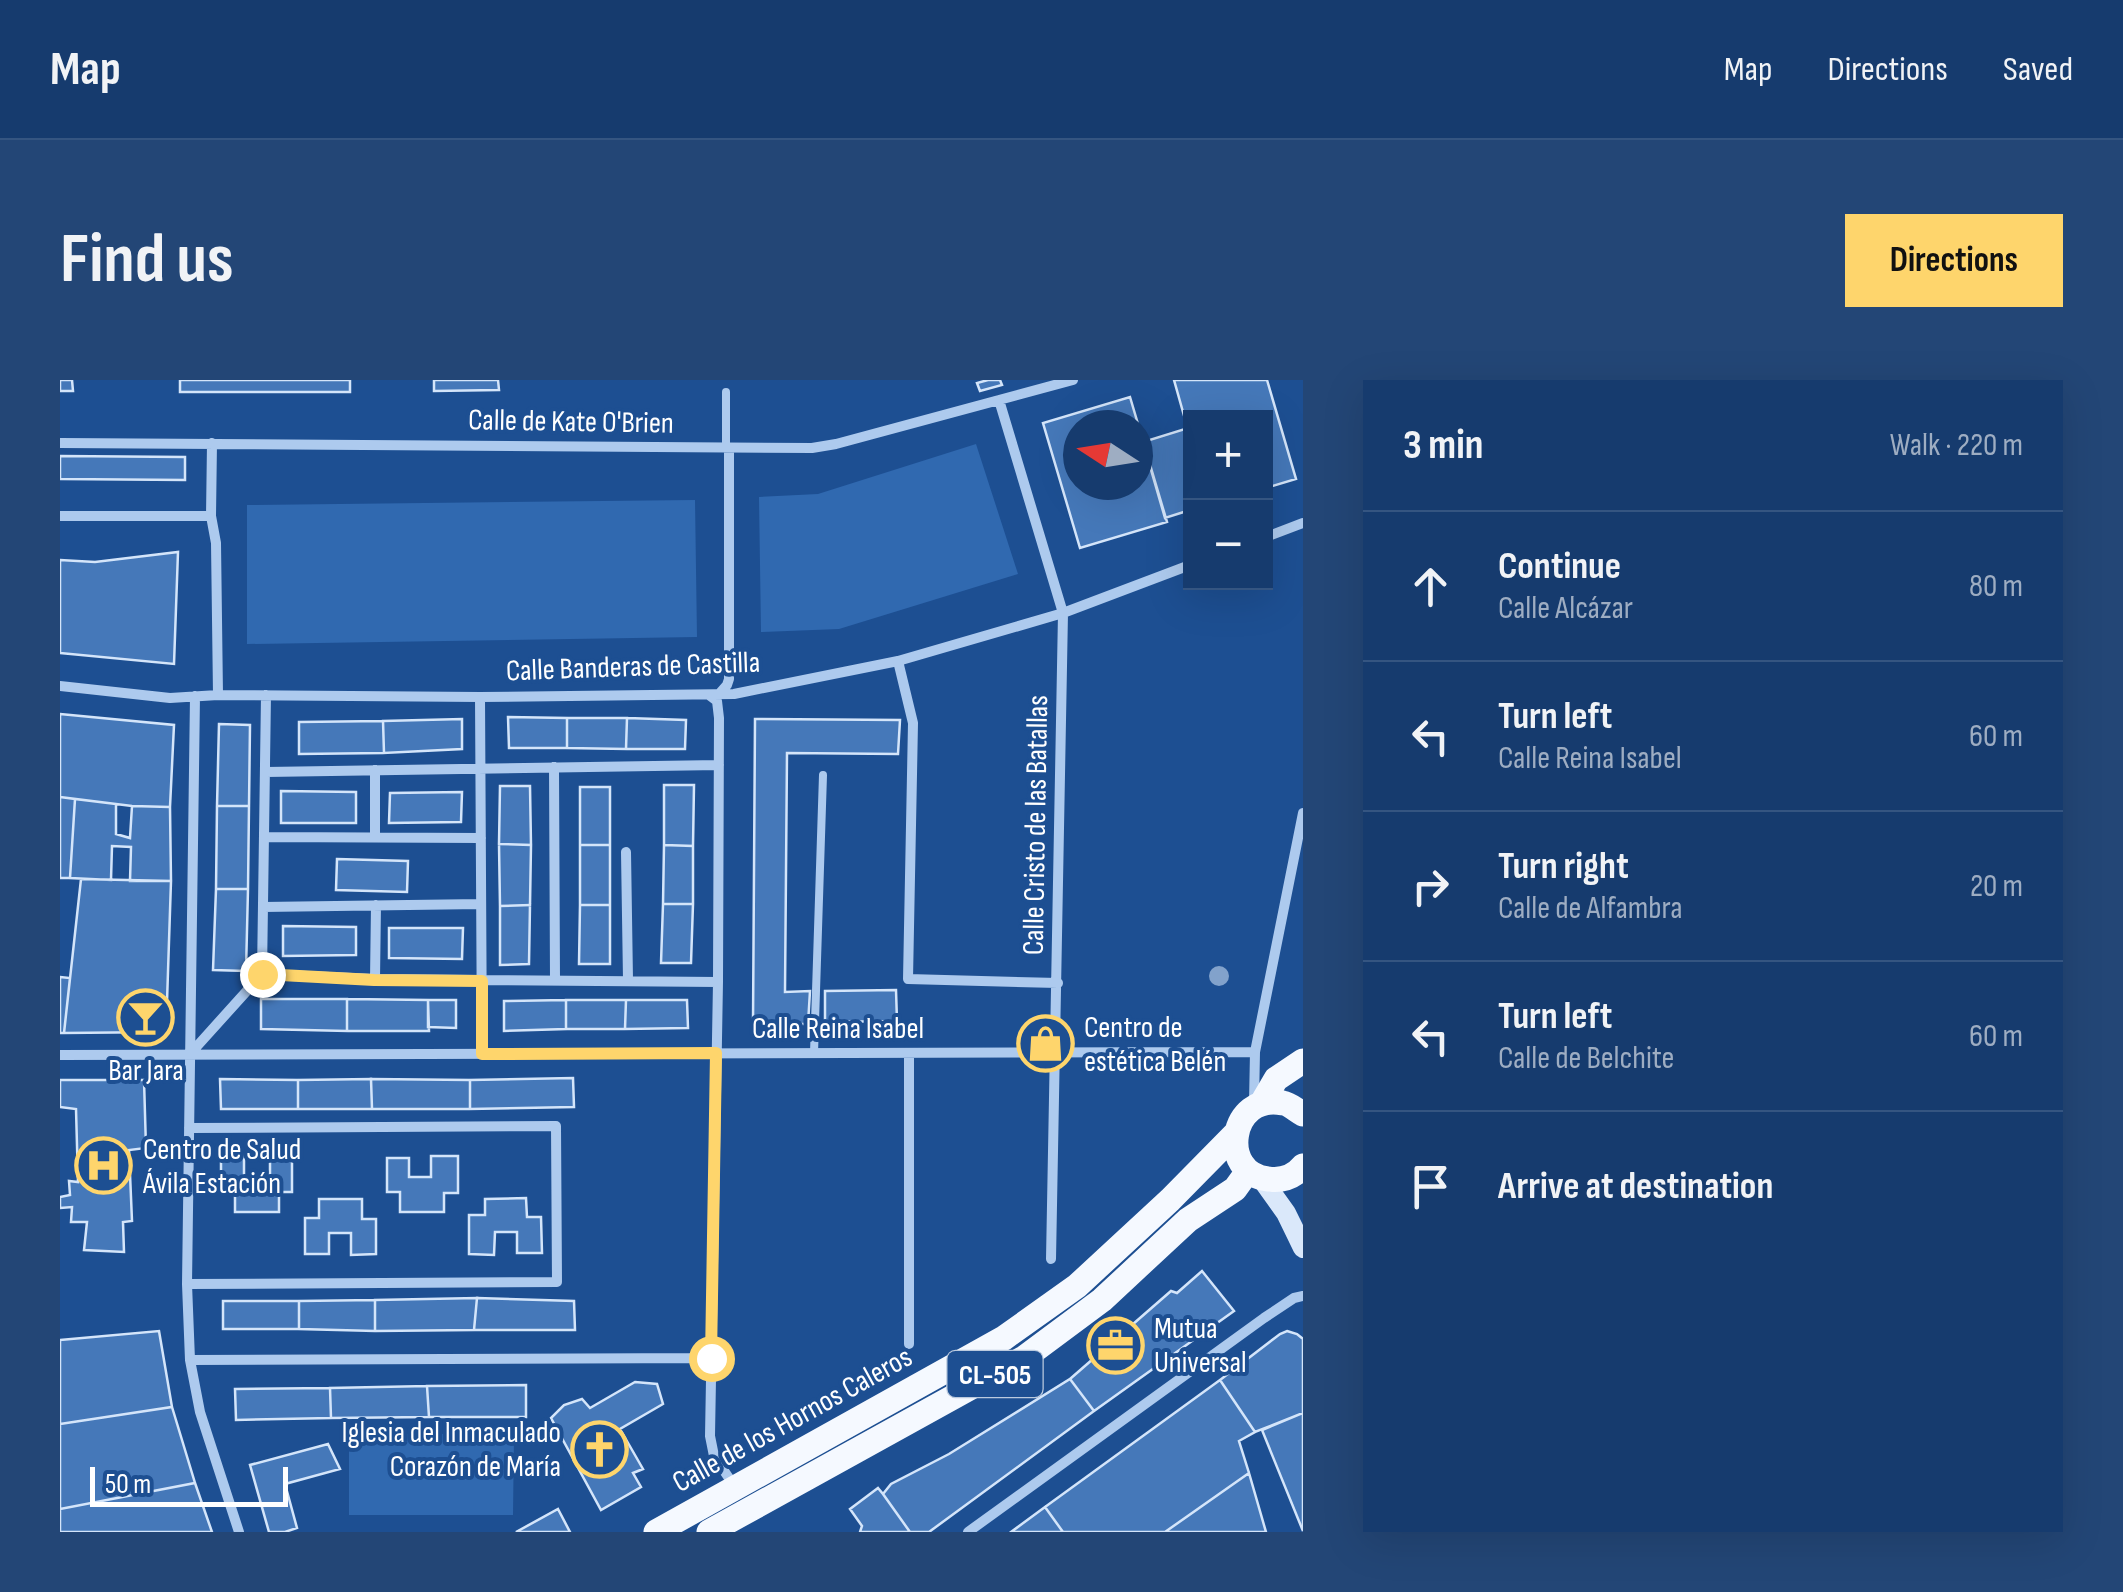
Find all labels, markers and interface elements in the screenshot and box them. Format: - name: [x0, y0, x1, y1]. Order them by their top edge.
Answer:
- text: Map: [50, 41, 121, 98]
- text: Map: [1724, 48, 1773, 91]
- text: Directions: [1828, 48, 1948, 91]
- text: Saved: [2003, 48, 2073, 91]
- button: Directions: [1845, 214, 2063, 307]
- text: Find us: [60, 218, 234, 302]
- street label: Calle de Kate O'Brien: [468, 402, 674, 442]
- north arrow: [1063, 410, 1153, 500]
- map controls: [1183, 410, 1273, 590]
- button: +: [1183, 410, 1273, 500]
- text: 3 min: [1403, 420, 1483, 471]
- text: Walk · 220 m: [1890, 426, 2023, 465]
- button: −: [1183, 500, 1273, 590]
- text: Continue: [1498, 544, 1621, 589]
- icon: ahead: [1403, 559, 1458, 614]
- text: 80 m: [1969, 567, 2023, 606]
- text: Calle Alcázar: [1498, 589, 1633, 628]
- street label: Calle Banderas de Castilla: [505, 645, 761, 689]
- text: Turn left: [1498, 694, 1612, 739]
- street label: Calle Cristo de las Batallas: [1016, 695, 1056, 955]
- icon: left: [1403, 709, 1458, 764]
- text: 60 m: [1969, 717, 2023, 756]
- text: Calle Reina Isabel: [1498, 739, 1682, 778]
- text: Turn right: [1498, 844, 1629, 889]
- icon: right: [1403, 859, 1458, 914]
- text: 20 m: [1970, 867, 2023, 906]
- text: Calle de Alfambra: [1498, 889, 1683, 928]
- route end: [240, 952, 286, 998]
- bar icon: Bar Jara: [116, 988, 176, 1048]
- text: Turn left: [1498, 994, 1612, 1039]
- icon: left: [1403, 1009, 1458, 1064]
- place label: Centro de estética Belén: [1084, 1010, 1226, 1080]
- street label: Calle Reina Isabel: [752, 1011, 924, 1047]
- shop icon: Centro de estética Belén: [1015, 1014, 1075, 1074]
- text: 60 m: [1969, 1017, 2023, 1056]
- text: Calle de Belchite: [1498, 1039, 1674, 1078]
- place label: Bar Jara: [108, 1053, 184, 1089]
- place label: Centro de Salud Ávila Estación: [142, 1132, 301, 1202]
- hospital icon: Centro de Salud Ávila Estación: [74, 1136, 134, 1196]
- icon: arrive: [1403, 1159, 1458, 1214]
- text: Arrive at destination: [1498, 1164, 1773, 1209]
- place label: Mutua Universal: [1154, 1311, 1247, 1381]
- office icon: Mutua Universal: [1085, 1315, 1145, 1375]
- route start: [689, 1336, 735, 1382]
- street label: Calle de los Hornos Caleros: [666, 1339, 918, 1501]
- road number: CL-505: [948, 1351, 1042, 1397]
- place label: Iglesia del Inmaculado Corazón de María: [341, 1415, 561, 1485]
- church icon: Iglesia del Inmaculado Corazón de María: [570, 1419, 630, 1479]
- scale bar: [90, 1462, 288, 1506]
- text: 50 m: [105, 1468, 151, 1501]

